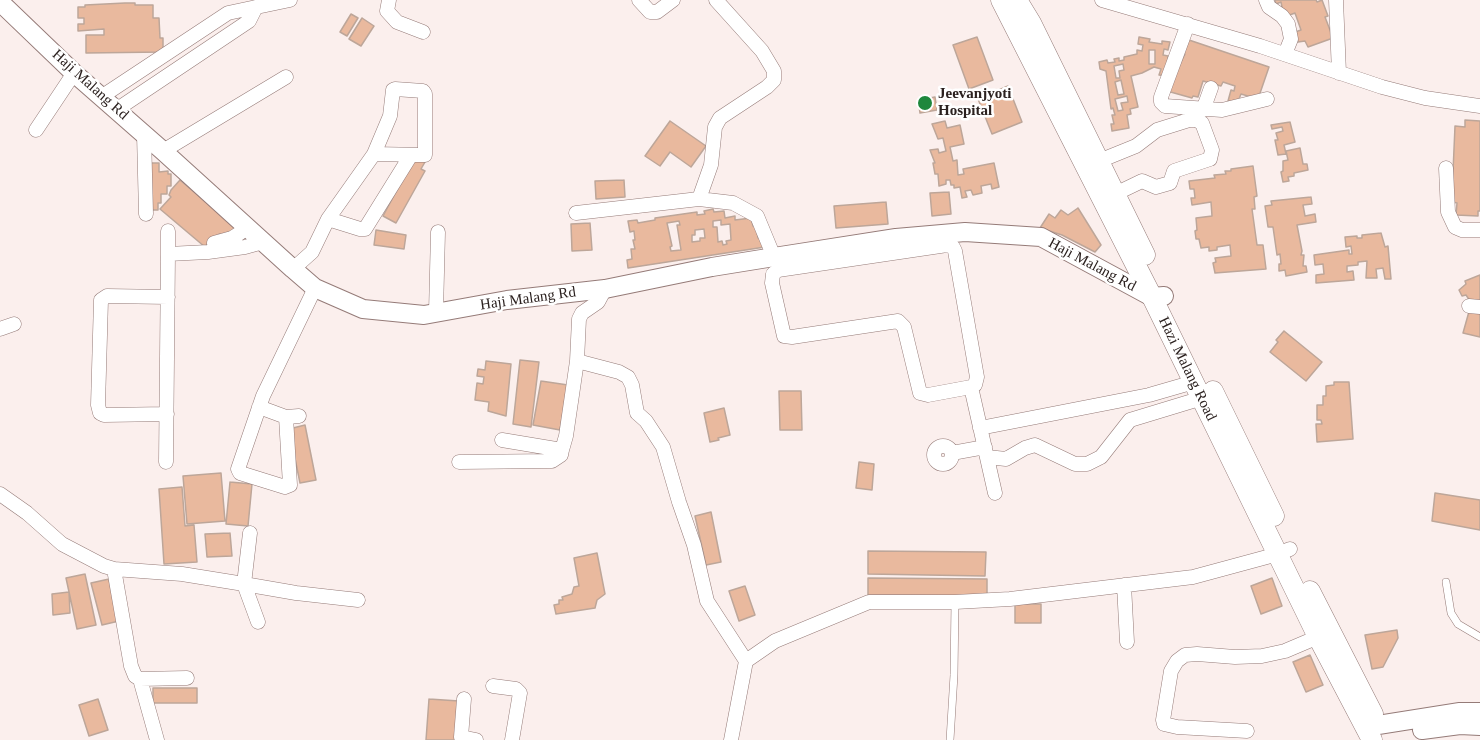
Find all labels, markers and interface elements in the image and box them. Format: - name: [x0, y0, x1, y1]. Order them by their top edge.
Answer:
- street label: Haji Malang Rd: [48, 46, 132, 124]
- place label: Jeevanjyoti Hospital: [938, 85, 1011, 120]
- marker: Jeevanjyoti Hospital: [916, 94, 934, 112]
- street label: Haji Malang Rd: [1045, 234, 1139, 296]
- street label: Haji Malang Rd: [479, 283, 577, 315]
- street label: Hazi Malang Road: [1154, 314, 1220, 424]

